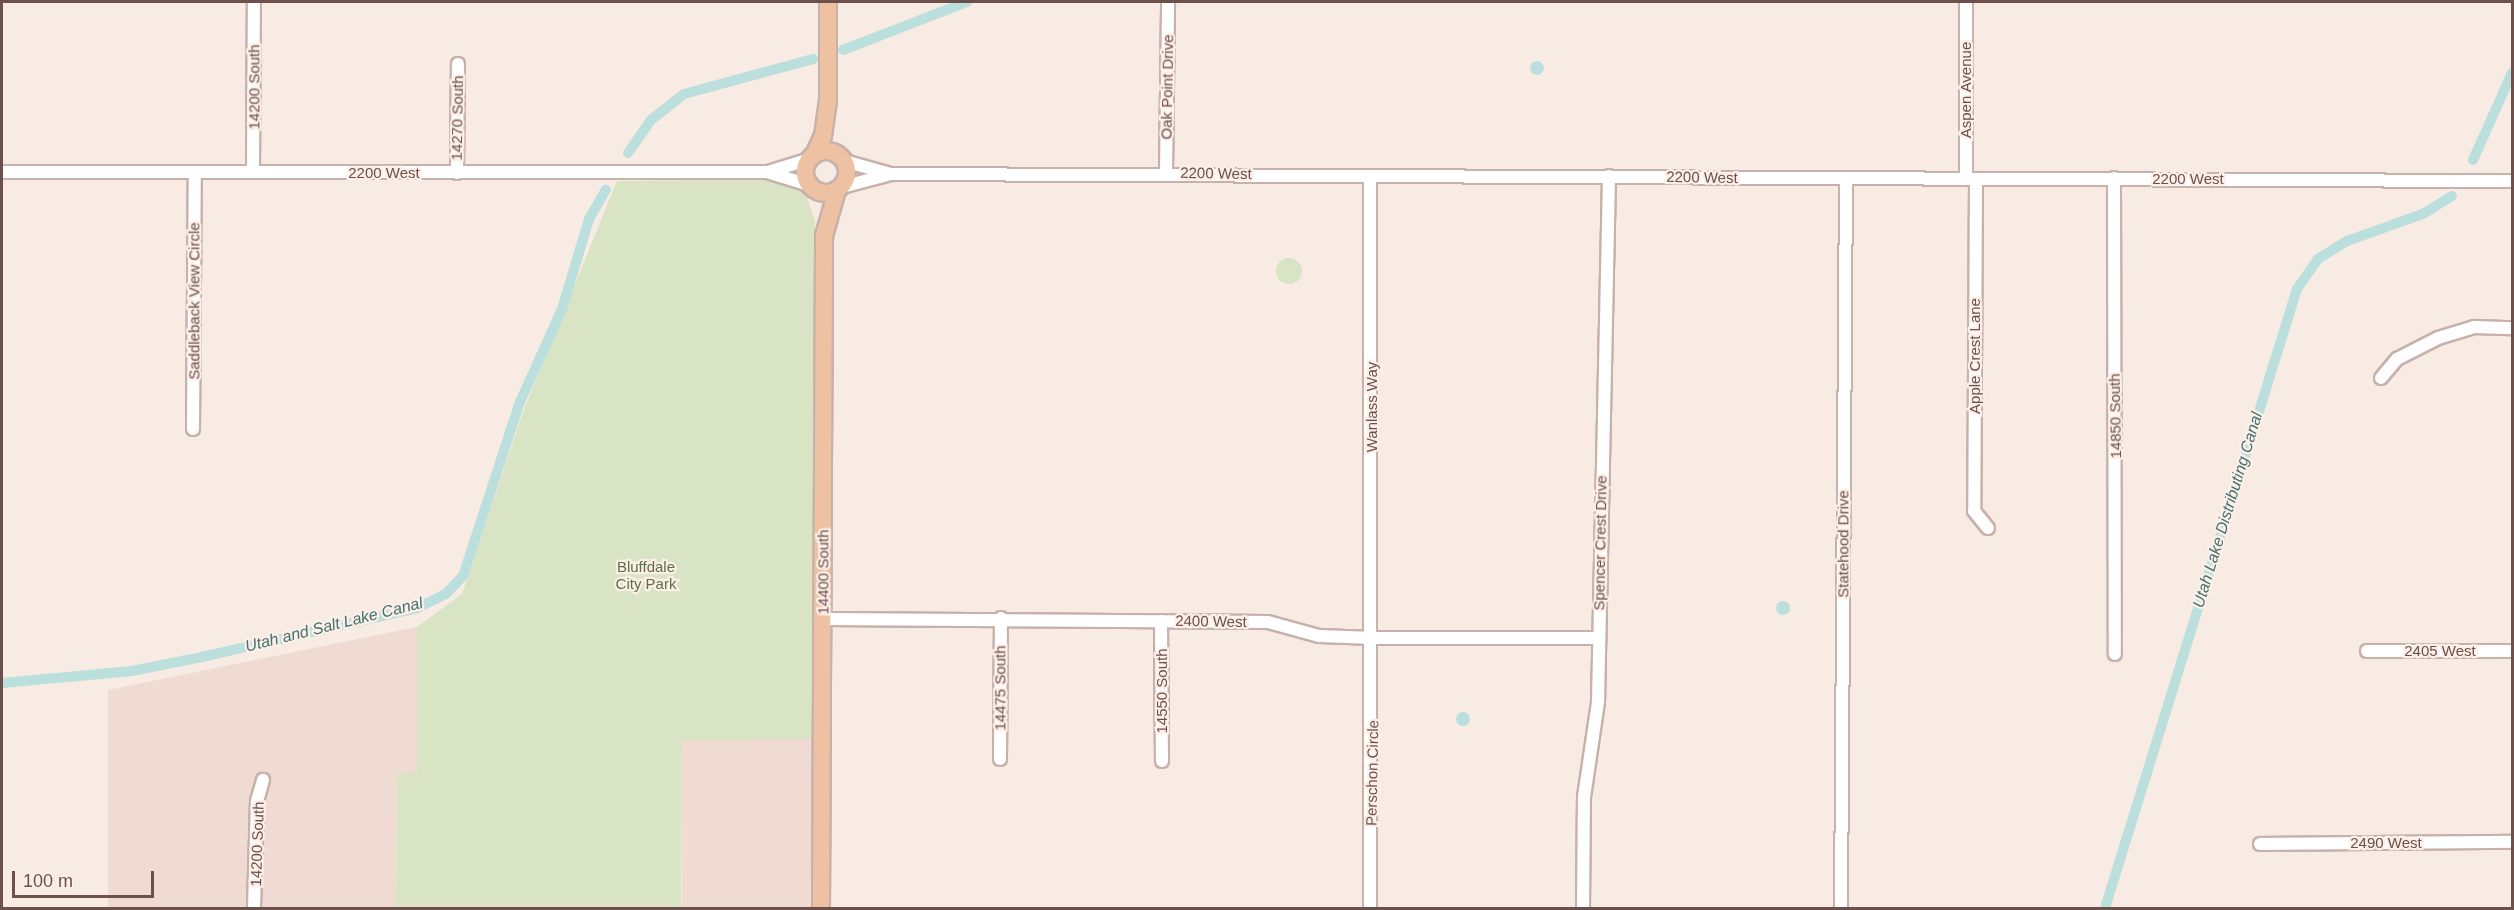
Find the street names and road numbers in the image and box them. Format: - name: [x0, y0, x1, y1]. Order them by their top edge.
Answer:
- street label: Oak Point Drive: [1157, 34, 1177, 140]
- street label: Aspen Avenue: [1957, 41, 1975, 139]
- street label: 14200 South: [245, 44, 263, 130]
- street label: 14270 South: [447, 75, 467, 161]
- street label: 2200 West: [1180, 163, 1252, 183]
- street label: 2200 West: [348, 164, 420, 182]
- street label: 2200 West: [1666, 167, 1738, 187]
- street label: 2200 West: [2152, 170, 2224, 188]
- street label: Saddleback View Circle: [185, 222, 203, 380]
- street label: Apple Crest Lane: [1966, 298, 1984, 414]
- street label: Wanlass Way: [1363, 362, 1381, 452]
- street label: 14850 South: [2105, 373, 2125, 459]
- street label: Spencer Crest Drive: [1590, 475, 1610, 611]
- street label: Statehood Drive: [1834, 490, 1852, 598]
- street label: 14400 South: [814, 529, 832, 615]
- street label: 2400 West: [1175, 611, 1247, 631]
- street label: 2405 West: [2404, 642, 2476, 660]
- street label: 14475 South: [991, 645, 1009, 731]
- street label: 14550 South: [1153, 648, 1171, 734]
- street label: Perschon Circle: [1362, 720, 1382, 826]
- street label: 14200 South: [247, 801, 267, 887]
- street label: 2490 West: [2350, 834, 2422, 852]

